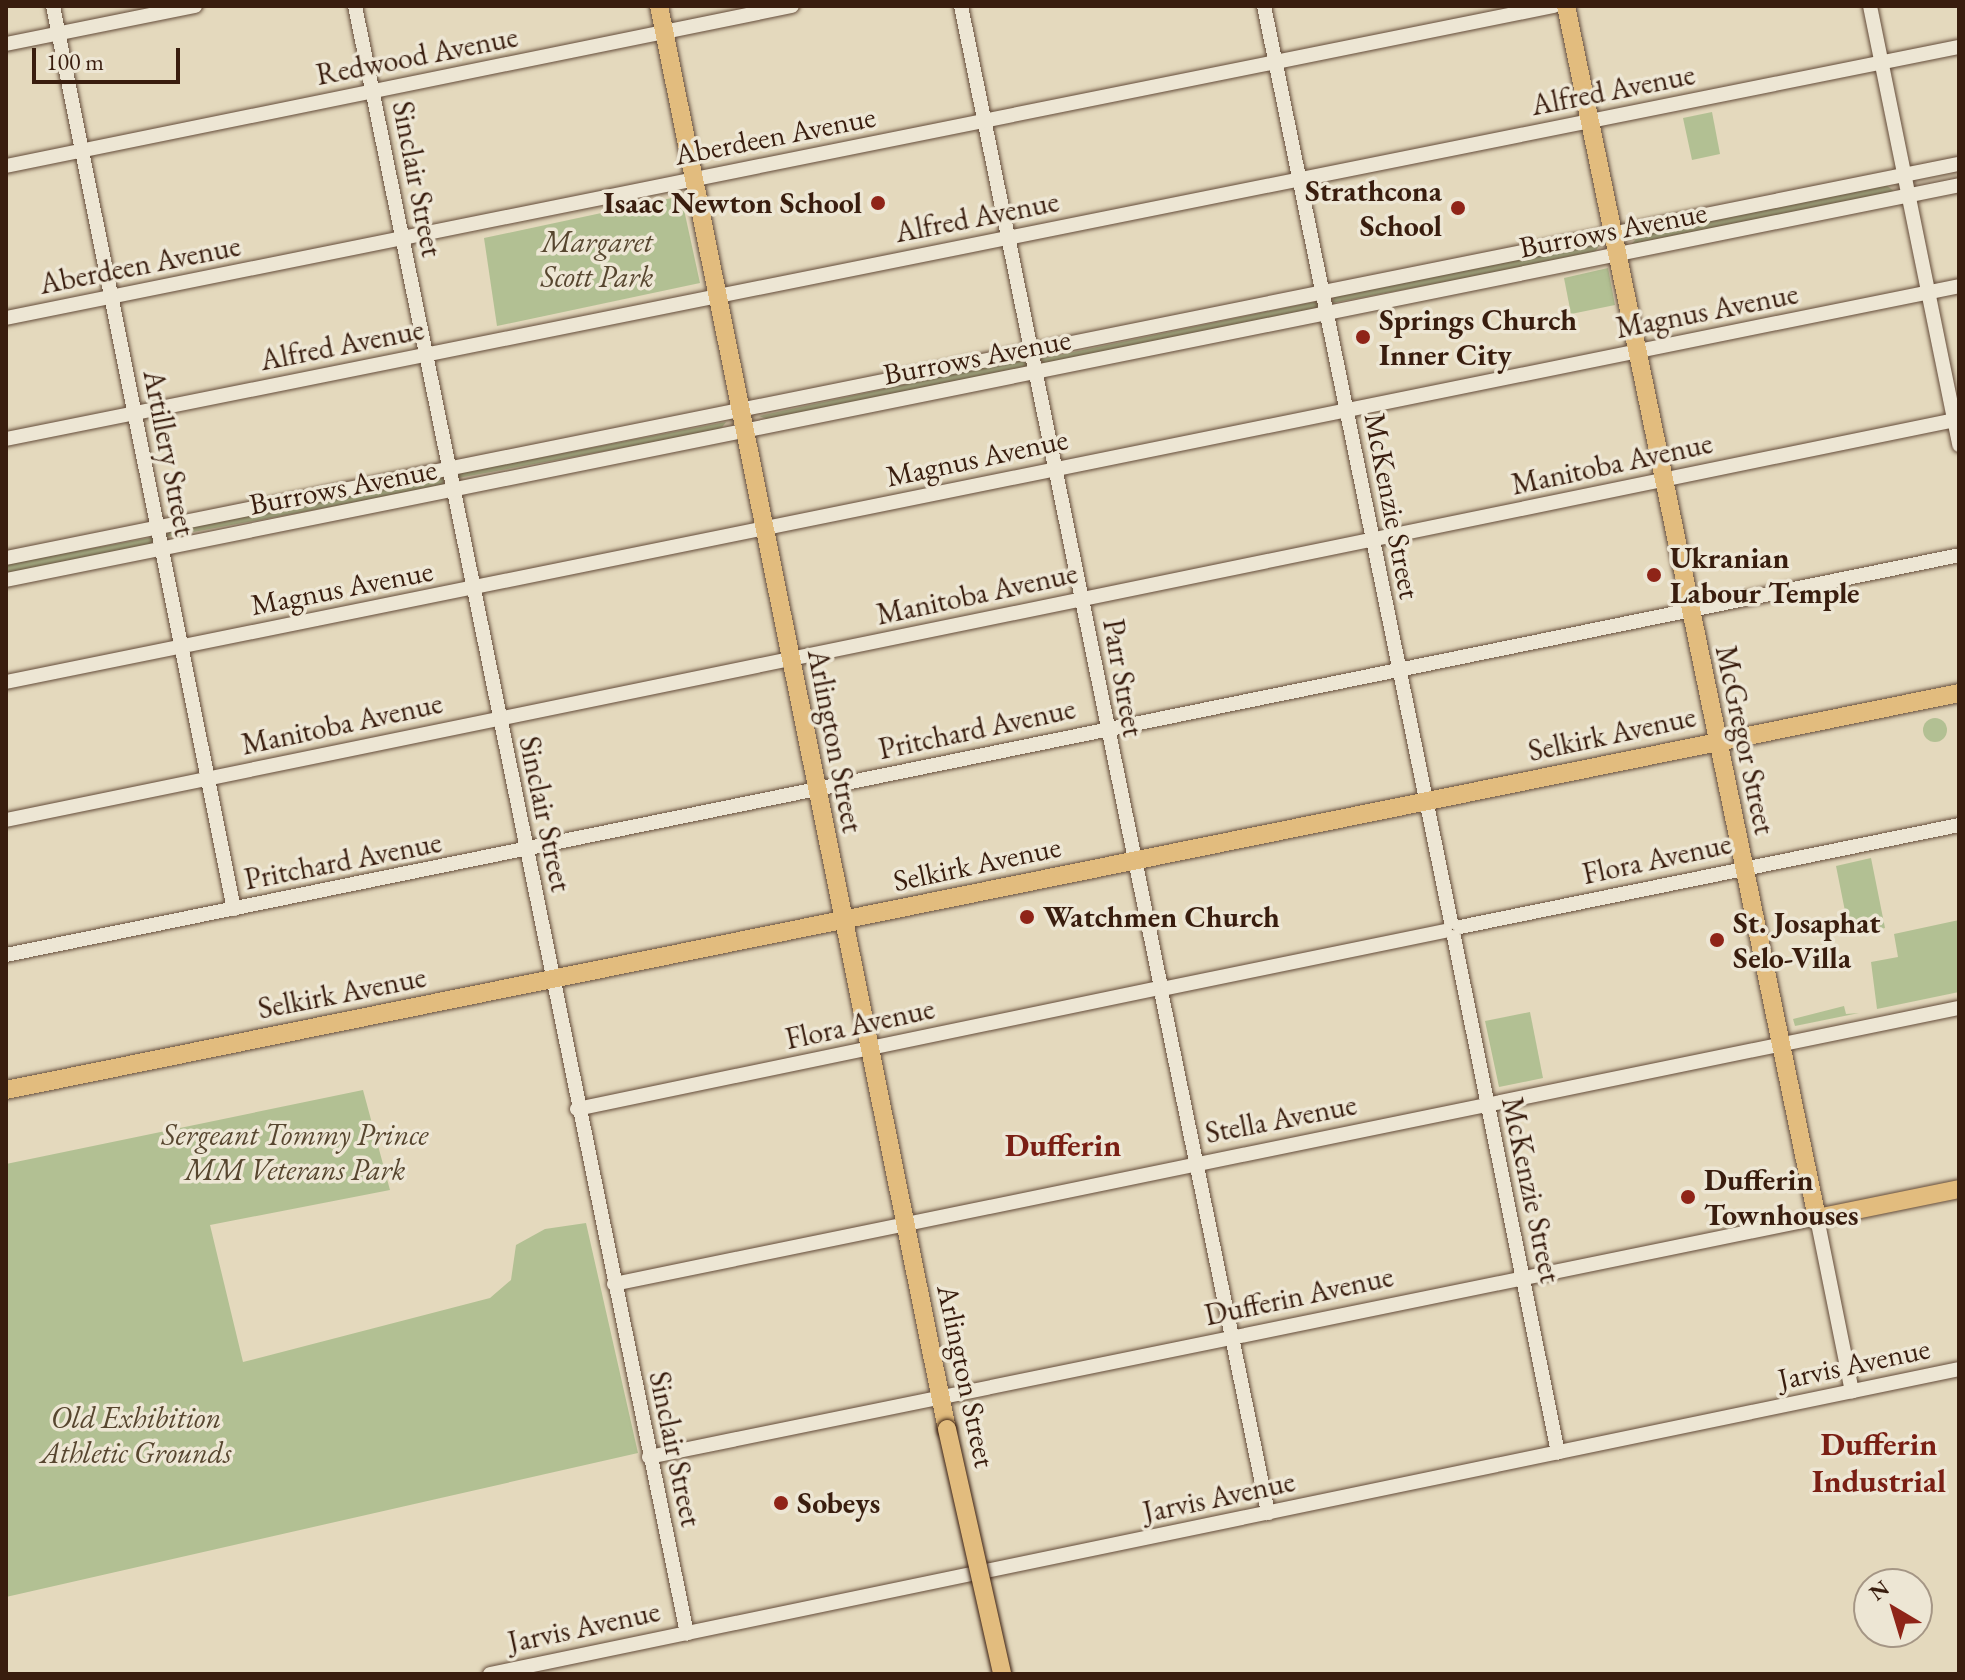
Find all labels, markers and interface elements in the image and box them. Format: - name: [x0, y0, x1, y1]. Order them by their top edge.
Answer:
- street label: Redwood Avenue: [313, 19, 521, 93]
- scale bar: [36, 32, 184, 82]
- text: 100 m: [46, 46, 104, 77]
- street label: Alfred Avenue: [1528, 56, 1698, 124]
- street label: Sinclair Street: [384, 98, 450, 260]
- street label: Aberdeen Avenue: [671, 99, 879, 173]
- place label: Strathcona School: [1305, 173, 1442, 244]
- street label: Alfred Avenue: [892, 183, 1062, 251]
- place label: Isaac Newton School: [604, 185, 862, 221]
- marker: Isaac Newton School: [869, 194, 887, 212]
- street label: Burrows Avenue: [1516, 194, 1710, 266]
- marker: Strathcona School: [1449, 199, 1467, 217]
- park label: Margaret Scott Park: [541, 224, 653, 294]
- street label: Aberdeen Avenue: [36, 228, 244, 302]
- street label: Magnus Avenue: [1613, 276, 1801, 346]
- place label: Springs Church Inner City: [1379, 302, 1577, 372]
- street label: Alfred Avenue: [257, 311, 427, 379]
- street label: Burrows Avenue: [880, 321, 1074, 393]
- marker: Springs Church Inner City: [1354, 328, 1372, 346]
- street label: Artillery Street: [135, 367, 203, 539]
- street label: McKenzie Street: [1356, 410, 1428, 602]
- street label: Magnus Avenue: [883, 421, 1071, 495]
- street label: Manitoba Avenue: [1508, 425, 1716, 503]
- street label: Burrows Avenue: [246, 451, 440, 523]
- place label: Ukranian Labour Temple: [1670, 540, 1859, 610]
- street label: Magnus Avenue: [248, 553, 436, 623]
- street label: Manitoba Avenue: [873, 555, 1081, 633]
- marker: Ukranian Labour Temple: [1645, 566, 1663, 584]
- street label: Parr Street: [1095, 616, 1151, 740]
- street label: McGregor Street: [1707, 642, 1783, 838]
- street label: Arlington Street: [800, 646, 870, 836]
- street label: Manitoba Avenue: [238, 685, 446, 763]
- street label: Pritchard Avenue: [875, 691, 1079, 767]
- street label: Selkirk Avenue: [1525, 699, 1699, 769]
- street label: Sinclair Street: [511, 733, 579, 895]
- street label: Pritchard Avenue: [241, 824, 445, 898]
- street label: Flora Avenue: [1579, 826, 1735, 892]
- street label: Selkirk Avenue: [890, 829, 1064, 899]
- place label: Watchmen Church: [1043, 899, 1280, 935]
- place label: St. Josaphat Selo-Villa: [1733, 905, 1881, 976]
- marker: Watchmen Church: [1018, 908, 1036, 926]
- marker: St. Josaphat Selo-Villa: [1708, 931, 1726, 949]
- street label: Selkirk Avenue: [255, 959, 429, 1027]
- street label: Flora Avenue: [782, 991, 938, 1057]
- street label: Stella Avenue: [1202, 1087, 1360, 1151]
- street label: McKenzie Street: [1494, 1094, 1568, 1286]
- park label: Sergeant Tommy Prince MM Veterans Park: [162, 1117, 428, 1188]
- district label: Dufferin: [1005, 1126, 1121, 1164]
- place label: Dufferin Townhouses: [1704, 1162, 1859, 1232]
- marker: Dufferin Townhouses: [1679, 1188, 1697, 1206]
- street label: Dufferin Avenue: [1201, 1258, 1397, 1334]
- street label: Arlington Street: [929, 1281, 1003, 1471]
- street label: Jarvis Avenue: [1775, 1330, 1933, 1398]
- street label: Sinclair Street: [641, 1368, 709, 1530]
- park label: Old Exhibition Athletic Grounds: [40, 1400, 232, 1470]
- district label: Dufferin Industrial: [1812, 1426, 1946, 1501]
- street label: Jarvis Avenue: [1140, 1463, 1298, 1531]
- place label: Sobeys: [797, 1485, 880, 1521]
- marker: Sobeys: [772, 1494, 790, 1512]
- north arrow: [1853, 1568, 1933, 1648]
- text: N: [1863, 1573, 1895, 1607]
- street label: Jarvis Avenue: [505, 1593, 663, 1661]

